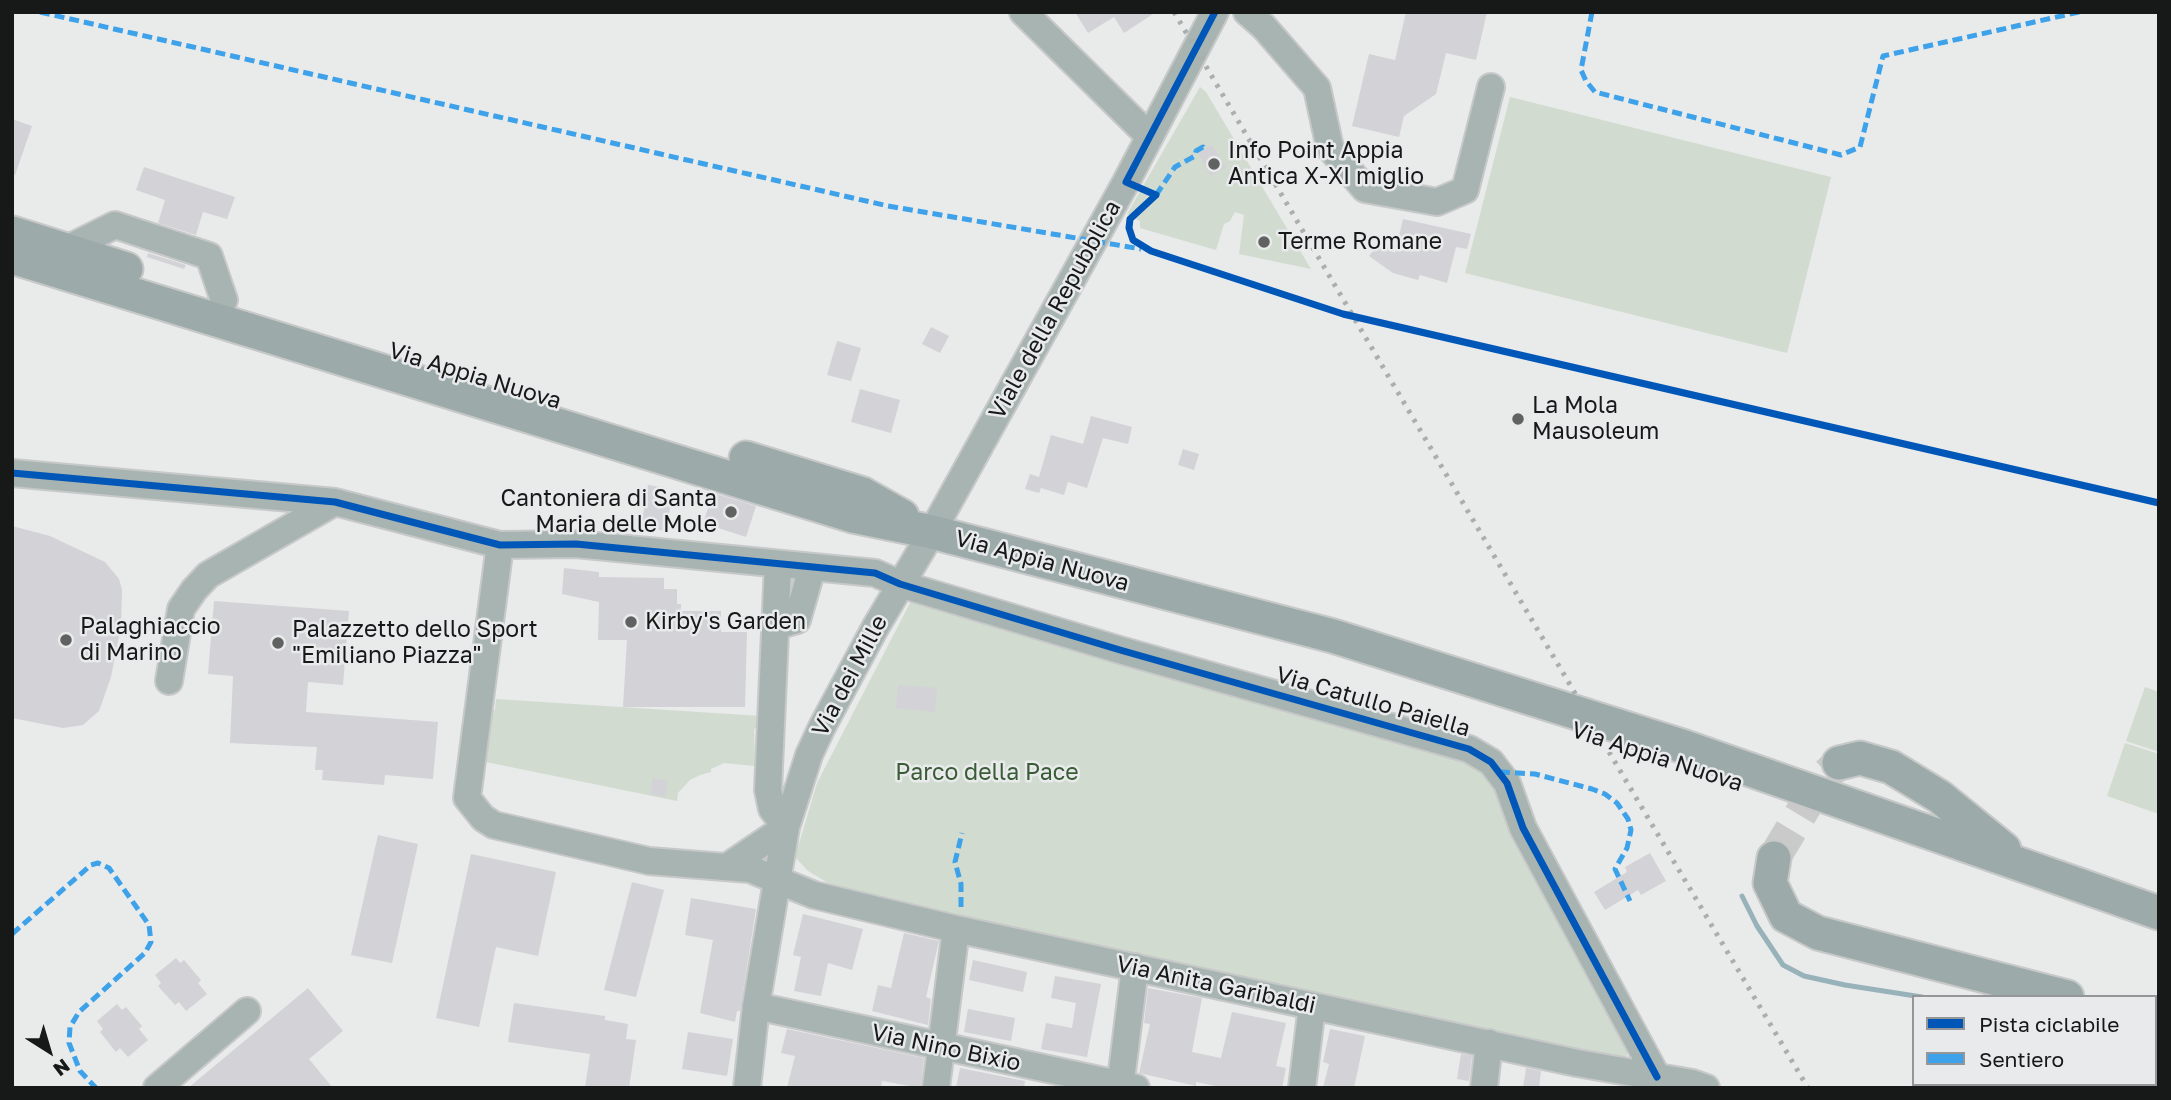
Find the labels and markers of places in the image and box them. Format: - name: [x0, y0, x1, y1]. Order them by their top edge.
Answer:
- place label: Info Point Appia Antica X-XI miglio: [1228, 137, 1424, 191]
- marker: Info Point Appia Antica X-XI miglio: [1206, 156, 1222, 172]
- place label: Terme Romane: [1278, 228, 1442, 256]
- marker: Terme Romane: [1256, 234, 1272, 250]
- place label: La Mola Mausoleum: [1532, 392, 1659, 446]
- marker: La Mola Mausoleum: [1510, 411, 1526, 427]
- place label: Cantoniera di Santa Maria delle Mole: [500, 485, 717, 539]
- marker: Cantoniera di Santa Maria delle Mole: [723, 504, 739, 520]
- place label: Kirby's Garden: [645, 608, 806, 636]
- place label: Palaghiaccio di Marino: [80, 613, 221, 667]
- marker: Kirby's Garden: [623, 614, 639, 630]
- place label: Palazzetto dello Sport "Emiliano Piazza": [292, 616, 538, 670]
- marker: Palaghiaccio di Marino: [58, 632, 74, 648]
- marker: Palazzetto dello Sport "Emiliano Piazza": [270, 635, 286, 651]

